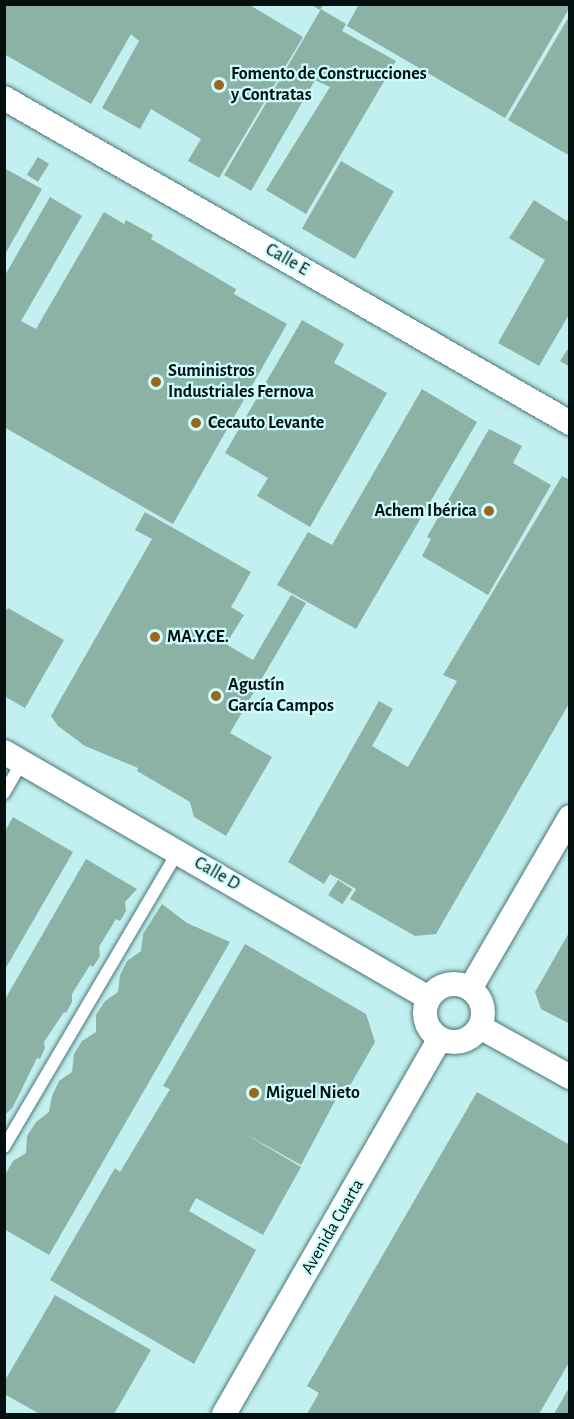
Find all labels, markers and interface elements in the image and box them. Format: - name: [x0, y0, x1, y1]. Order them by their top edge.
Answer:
- place label: Fomento de Construcciones y Contratas: [231, 64, 427, 106]
- marker: Fomento de Construcciones y Contratas: [212, 78, 226, 92]
- street label: Calle E: [261, 239, 313, 281]
- place label: Suministros Industriales Fernova: [168, 361, 314, 404]
- marker: Suministros Industriales Fernova: [149, 375, 163, 389]
- place label: Cecauto Levante: [208, 412, 324, 434]
- marker: Cecauto Levante: [189, 416, 203, 430]
- place label: Achem Ibérica: [374, 500, 477, 522]
- marker: Achem Ibérica: [482, 504, 496, 518]
- place label: MA.Y.CE.: [167, 626, 229, 648]
- marker: MA.Y.CE.: [148, 630, 162, 644]
- place label: Agustín García Campos: [228, 675, 334, 718]
- marker: Agustín García Campos: [209, 689, 223, 703]
- street label: Calle D: [190, 852, 244, 896]
- place label: Miguel Nieto: [266, 1082, 360, 1104]
- marker: Miguel Nieto: [247, 1086, 261, 1100]
- street label: Avenida Cuarta: [297, 1176, 369, 1278]

